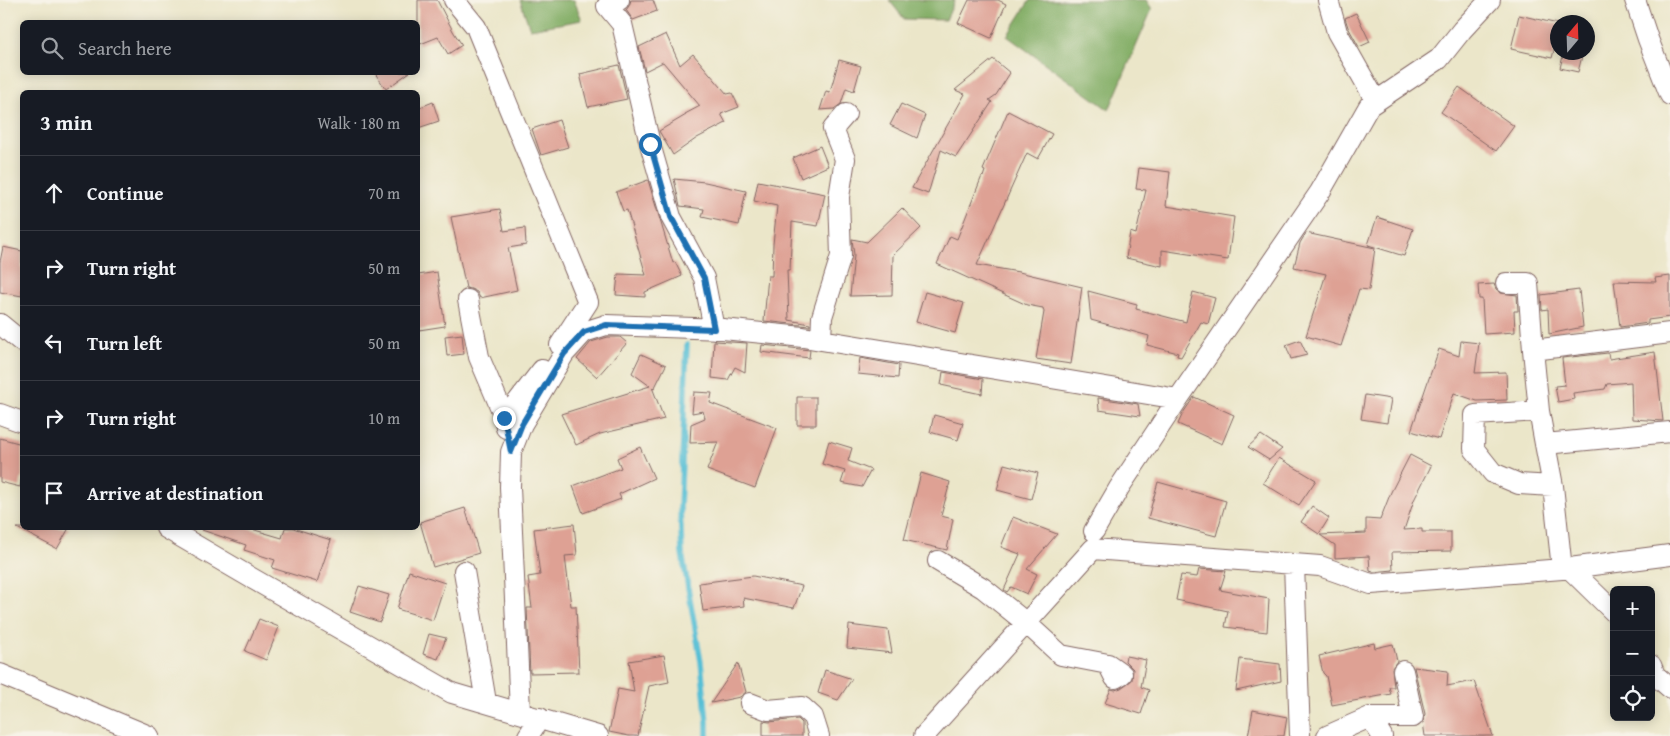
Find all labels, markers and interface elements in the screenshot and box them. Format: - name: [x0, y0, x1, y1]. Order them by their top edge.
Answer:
- north arrow: [1550, 15, 1595, 60]
- search box: [20, 20, 420, 75]
- icon: search: [38, 34, 66, 62]
- text: Search here: [78, 34, 172, 62]
- text: 3 min: [40, 107, 92, 138]
- text: Walk · 180 m: [317, 111, 400, 135]
- route start: [639, 133, 662, 156]
- icon: ahead: [40, 179, 68, 207]
- text: Continue: [87, 179, 164, 207]
- text: 70 m: [368, 181, 400, 205]
- icon: right: [40, 254, 68, 282]
- text: Turn right: [87, 254, 176, 282]
- text: 50 m: [368, 256, 400, 280]
- icon: left: [40, 329, 68, 357]
- text: Turn left: [87, 329, 162, 357]
- text: 50 m: [368, 331, 400, 355]
- icon: right: [40, 404, 68, 432]
- text: Turn right: [87, 404, 176, 432]
- text: 10 m: [368, 406, 400, 430]
- route end: [493, 407, 516, 430]
- icon: arrive: [40, 479, 68, 507]
- text: Arrive at destination: [87, 479, 263, 507]
- map controls: [1610, 586, 1655, 721]
- button: +: [1610, 586, 1655, 631]
- button: −: [1610, 631, 1655, 676]
- button: locate: [1610, 676, 1655, 721]

